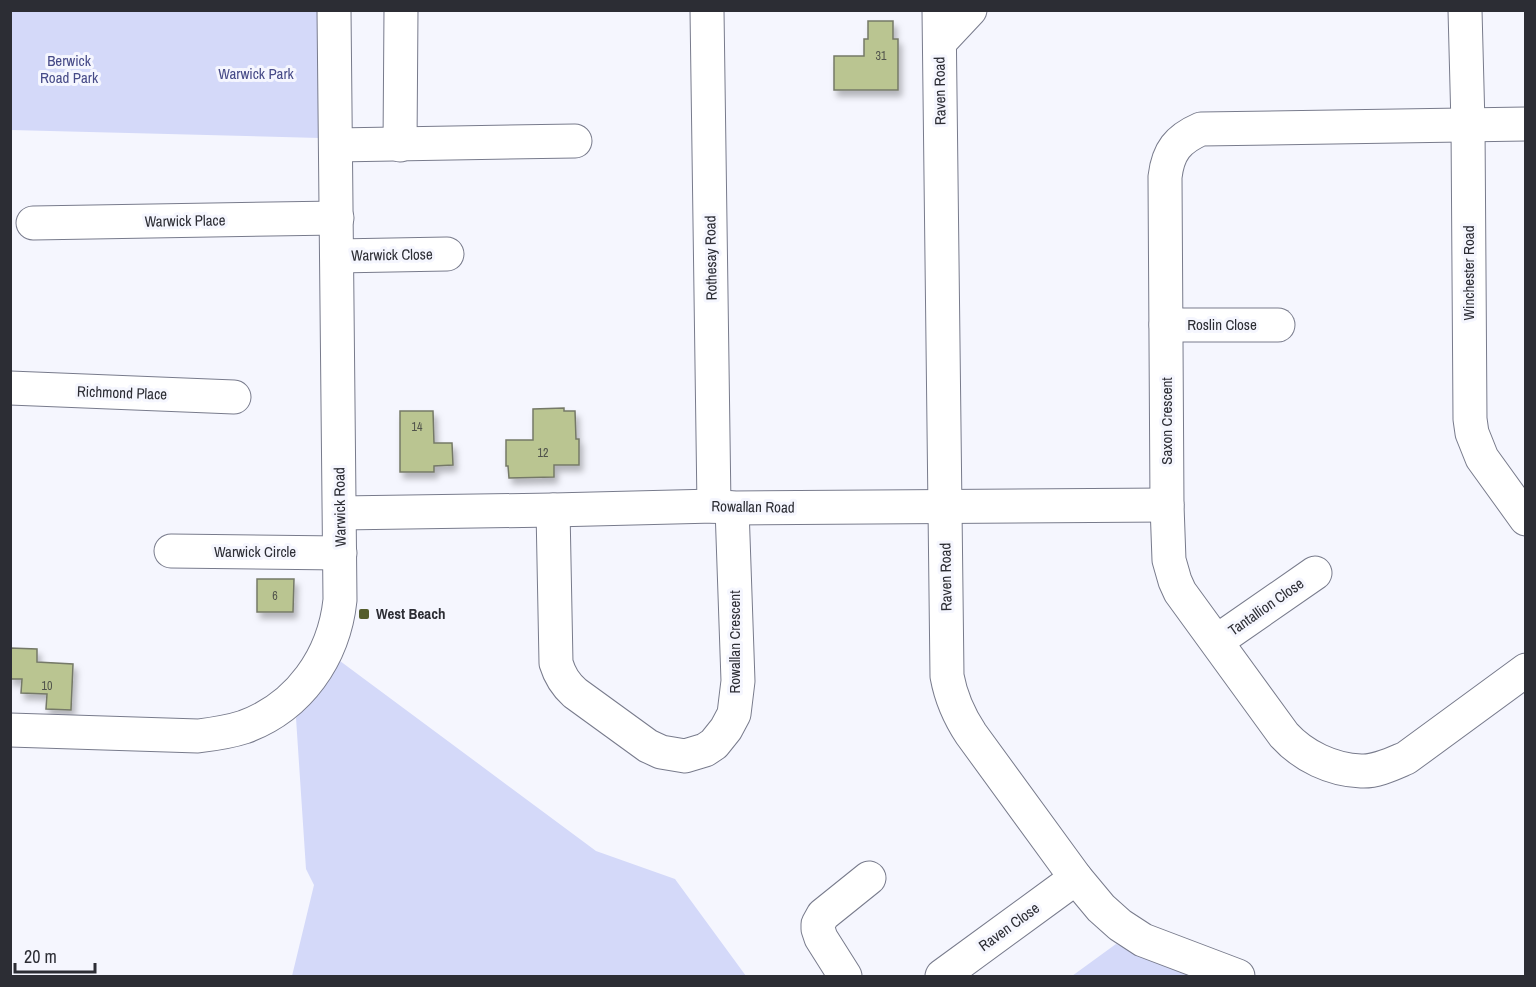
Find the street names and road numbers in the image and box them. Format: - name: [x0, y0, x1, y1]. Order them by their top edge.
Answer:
- street label: Raven Road: [928, 57, 951, 125]
- street label: Warwick Place: [144, 209, 226, 232]
- street label: Rothesay Road: [699, 215, 722, 301]
- street label: Winchester Road: [1458, 225, 1479, 321]
- street label: Warwick Close: [351, 243, 433, 266]
- street label: Roslin Close: [1187, 314, 1257, 335]
- street label: Saxon Crescent: [1156, 377, 1177, 465]
- street label: Richmond Place: [77, 380, 168, 405]
- street label: Warwick Road: [328, 467, 351, 547]
- street label: Rowallan Road: [711, 495, 795, 518]
- street label: Warwick Circle: [214, 541, 296, 562]
- street label: Raven Road: [934, 543, 957, 611]
- street label: Tantallion Close: [1224, 573, 1308, 640]
- street label: Rowallan Crescent: [724, 590, 745, 694]
- street label: Raven Close: [974, 897, 1043, 956]

